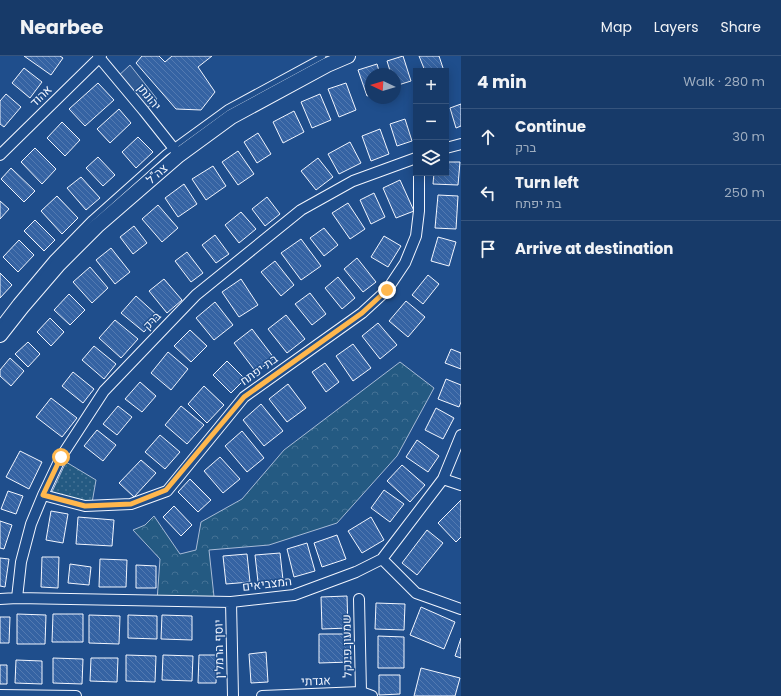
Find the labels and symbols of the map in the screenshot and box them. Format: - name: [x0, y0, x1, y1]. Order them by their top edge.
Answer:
- north arrow: [365, 68, 401, 104]
- street label: יהונתן: [133, 80, 165, 114]
- street label: אהוד: [26, 81, 56, 110]
- street label: צה"ל: [142, 159, 171, 188]
- route end: [378, 281, 396, 299]
- street label: ברק: [139, 307, 165, 334]
- street label: בת יפתח: [236, 350, 282, 389]
- route start: [52, 448, 70, 466]
- street label: המצביאים: [241, 572, 293, 595]
- street label: שמעון פינקל: [337, 614, 356, 678]
- street label: יוסף הרמלין: [209, 619, 228, 679]
- street label: אגדתי: [301, 671, 331, 690]

